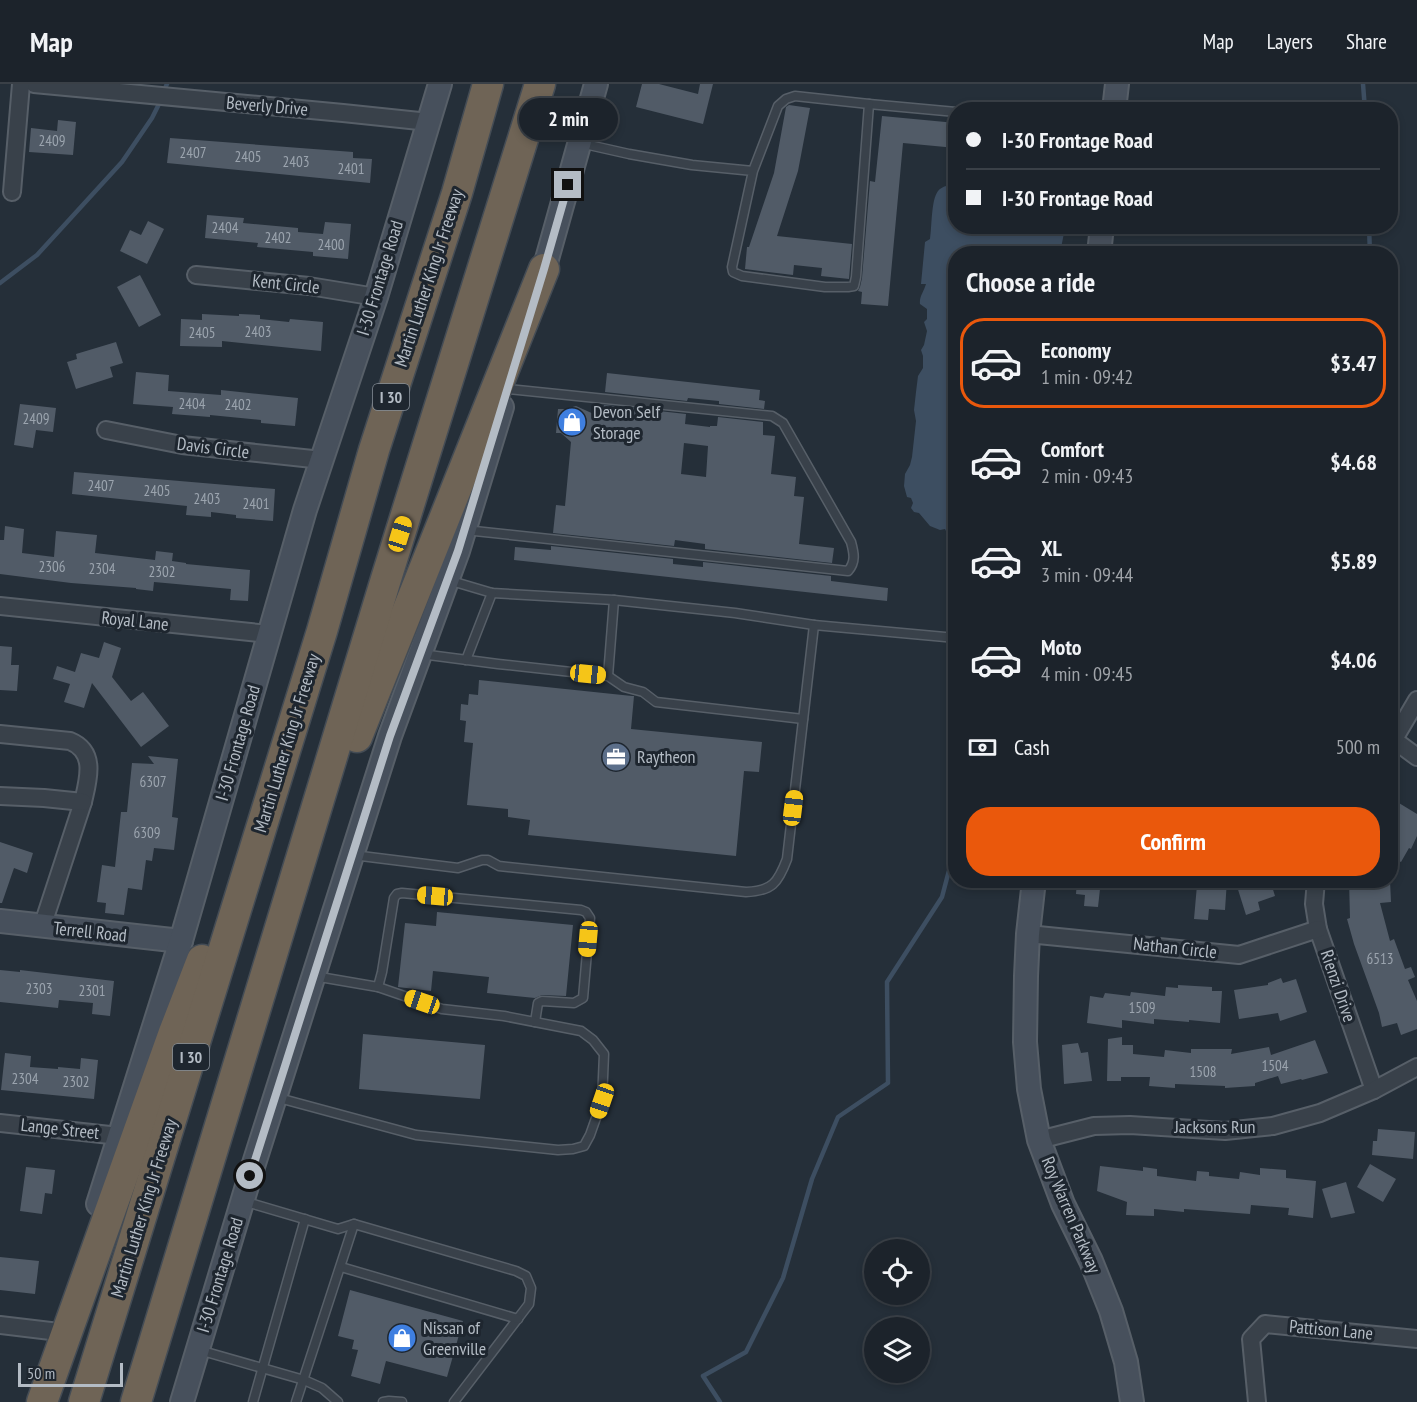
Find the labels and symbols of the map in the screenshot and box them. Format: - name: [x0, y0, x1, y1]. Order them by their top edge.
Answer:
- street label: Beverly Drive: [225, 90, 309, 121]
- callout: 2 min: [518, 98, 618, 140]
- house number: 2409: [38, 131, 66, 150]
- house number: 2407: [179, 143, 207, 162]
- house number: 2405: [234, 147, 262, 166]
- house number: 2403: [282, 152, 310, 171]
- house number: 2401: [337, 159, 365, 178]
- route end: [554, 171, 581, 198]
- street label: Martin Luther King Jr Freeway: [389, 186, 468, 370]
- street label: I-30 Frontage Road: [351, 217, 408, 338]
- house number: 2404: [211, 218, 239, 237]
- house number: 2402: [264, 228, 292, 247]
- house number: 2400: [317, 235, 345, 254]
- street label: Kent Circle: [251, 269, 321, 298]
- house number: 2403: [244, 322, 272, 341]
- house number: 2405: [188, 323, 216, 342]
- road number: I 30: [373, 384, 409, 410]
- house number: 2404: [178, 394, 206, 413]
- house number: 2402: [224, 395, 252, 414]
- place label: Devon Self Storage: [593, 400, 661, 444]
- shop icon: Devon Self Storage: [556, 406, 588, 438]
- house number: 2409: [22, 409, 50, 428]
- street label: Davis Circle: [176, 432, 250, 463]
- house number: 2407: [87, 476, 115, 495]
- house number: 2405: [143, 481, 171, 500]
- house number: 2403: [193, 489, 221, 508]
- house number: 2401: [242, 494, 270, 513]
- car: [386, 514, 414, 554]
- house number: 2306: [38, 557, 66, 576]
- house number: 2304: [88, 559, 116, 578]
- house number: 2302: [148, 562, 176, 581]
- street label: Royal Lane: [100, 606, 170, 635]
- street label: Martin Luther King Jr Freeway: [248, 651, 325, 835]
- car: [569, 663, 607, 685]
- street label: I-30 Frontage Road: [210, 682, 265, 803]
- office icon: Raytheon: [600, 741, 632, 773]
- place label: Raytheon: [637, 745, 695, 768]
- house number: 6307: [139, 772, 167, 791]
- car: [782, 789, 804, 827]
- house number: 6309: [133, 823, 161, 842]
- car: [416, 885, 454, 907]
- street label: Terrell Road: [52, 916, 128, 947]
- car: [577, 920, 599, 958]
- street label: Nathan Circle: [1132, 932, 1218, 963]
- street label: Rienzi Drive: [1315, 947, 1362, 1025]
- house number: 6513: [1366, 949, 1394, 968]
- house number: 2303: [25, 979, 53, 998]
- house number: 2301: [78, 981, 106, 1000]
- car: [402, 988, 442, 1016]
- house number: 1509: [1128, 998, 1156, 1017]
- road number: I 30: [173, 1044, 209, 1070]
- house number: 1504: [1261, 1056, 1289, 1075]
- house number: 1508: [1189, 1062, 1217, 1081]
- house number: 2304: [11, 1069, 39, 1088]
- house number: 2302: [62, 1072, 90, 1091]
- car: [588, 1081, 616, 1121]
- street label: Lange Street: [20, 1113, 100, 1144]
- street label: Jacksons Run: [1174, 1115, 1255, 1138]
- street label: Martin Luther King Jr Freeway: [105, 1116, 182, 1300]
- street label: Roy Warren Parkway: [1037, 1153, 1106, 1277]
- route start: [236, 1162, 263, 1189]
- street label: I-30 Frontage Road: [191, 1214, 248, 1335]
- street label: Pattison Lane: [1288, 1314, 1374, 1345]
- place label: Nissan of Greenville: [423, 1316, 486, 1360]
- shop icon: Nissan of Greenville: [386, 1322, 418, 1354]
- scale bar: [18, 1360, 123, 1388]

